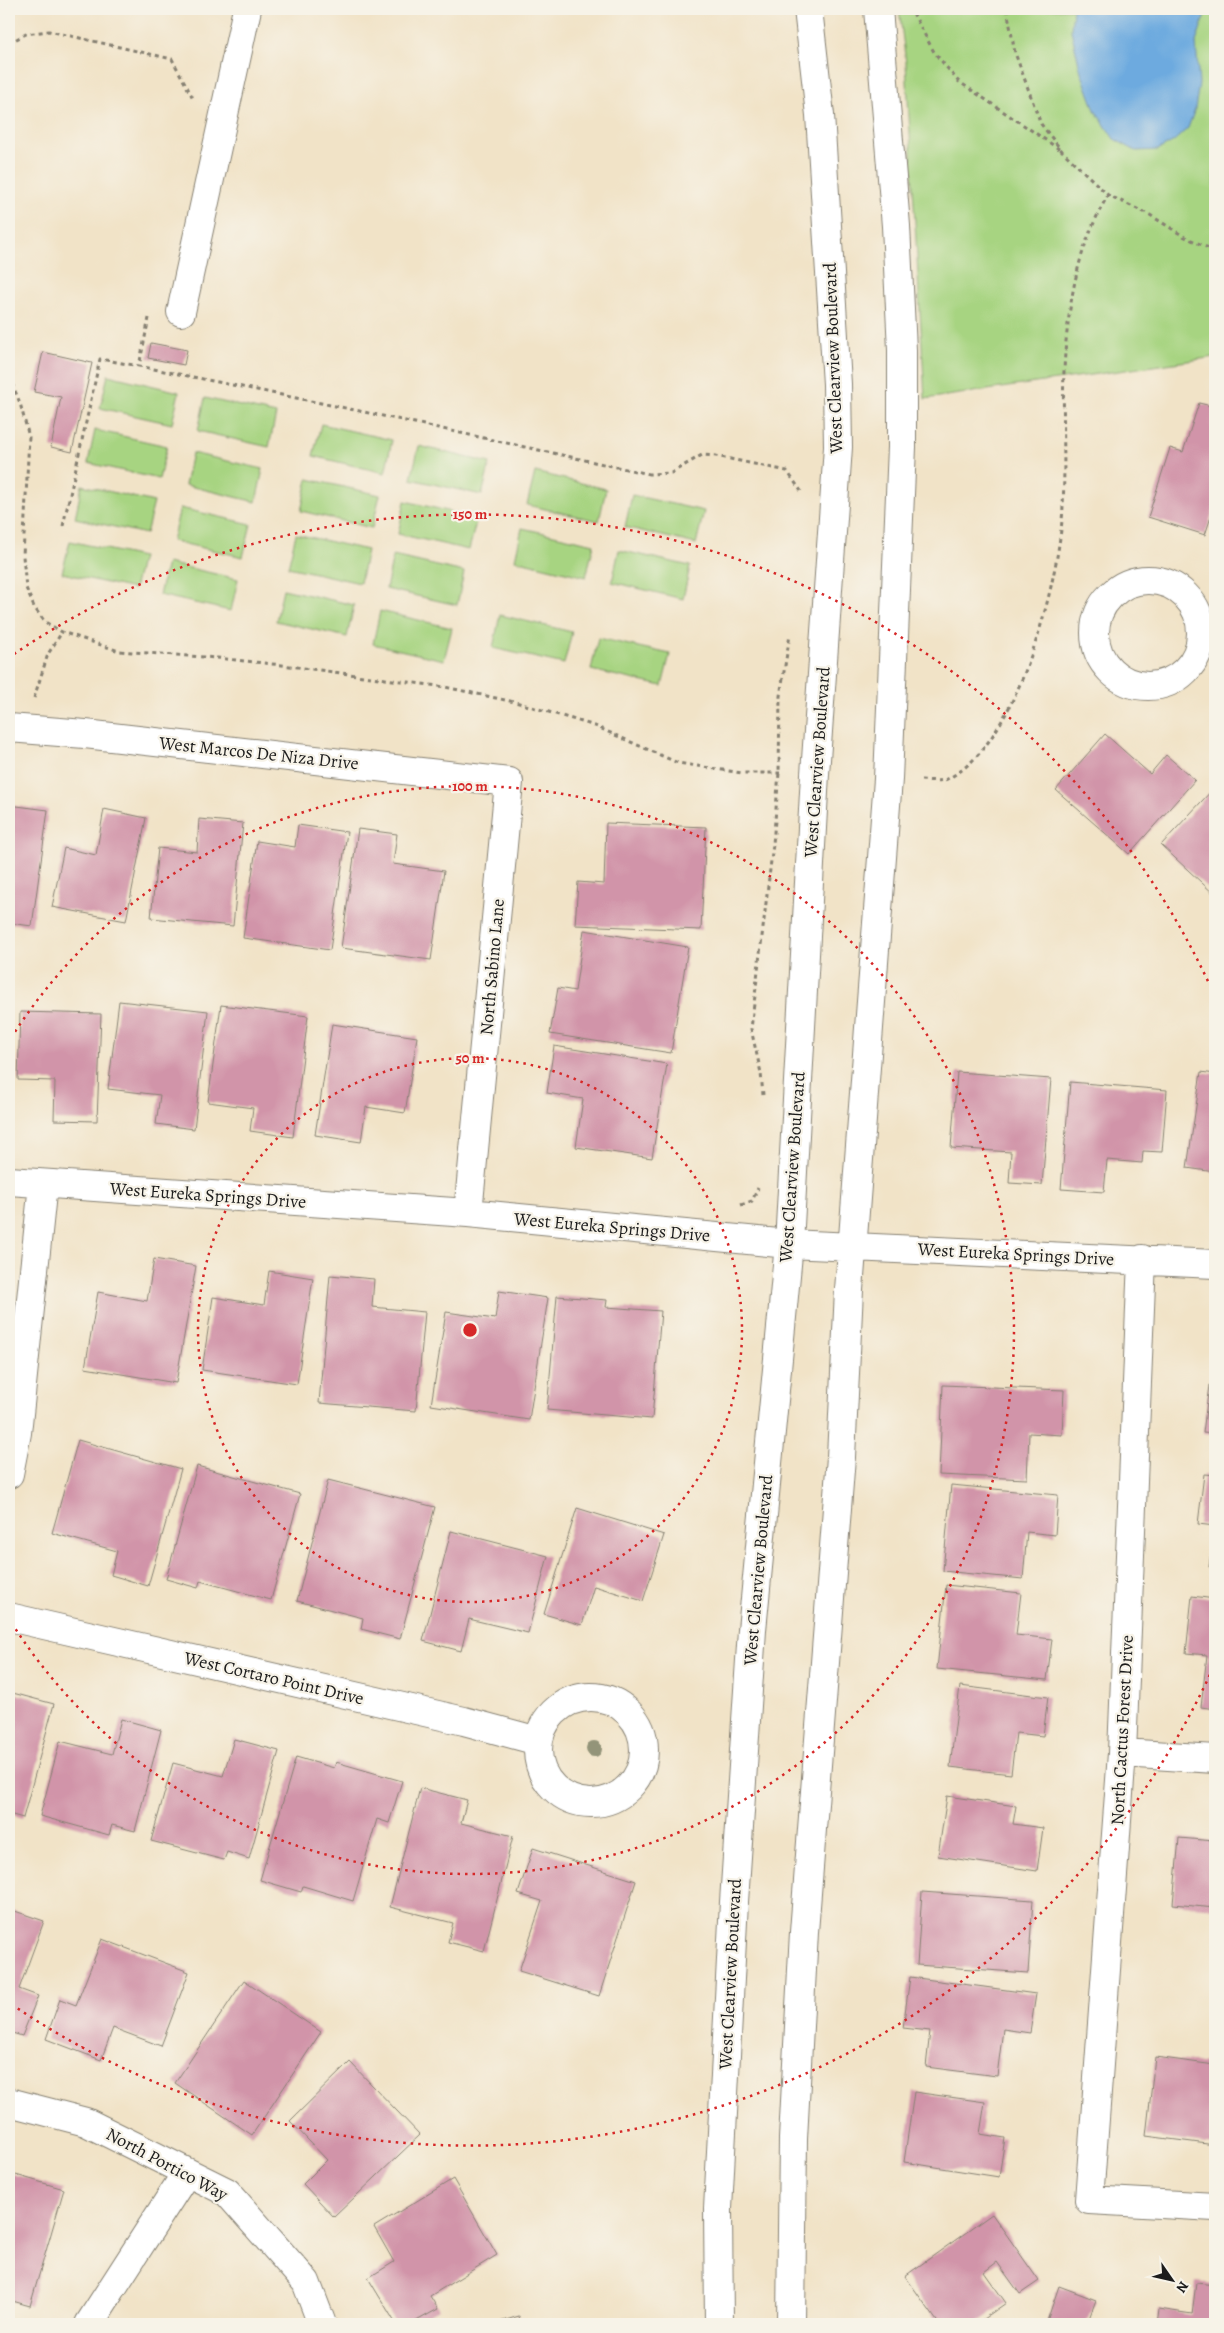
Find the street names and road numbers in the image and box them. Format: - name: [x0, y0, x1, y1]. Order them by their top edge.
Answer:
- street label: West Clearview Boulevard: [818, 262, 848, 455]
- street label: West Clearview Boulevard: [798, 666, 836, 859]
- street label: West Marcos De Niza Drive: [157, 730, 360, 775]
- street label: North Sabino Lane: [474, 898, 510, 1036]
- street label: West Clearview Boulevard: [773, 1071, 811, 1264]
- street label: West Eureka Springs Drive: [108, 1176, 307, 1214]
- street label: West Eureka Springs Drive: [512, 1206, 711, 1248]
- street label: West Eureka Springs Drive: [916, 1237, 1115, 1271]
- street label: West Clearview Boulevard: [738, 1473, 778, 1667]
- street label: North Cactus Forest Drive: [1105, 1634, 1139, 1826]
- street label: West Cortaro Point Drive: [181, 1645, 366, 1710]
- street label: West Clearview Boulevard: [713, 1878, 747, 2071]
- street label: North Portico Way: [102, 2122, 233, 2207]

